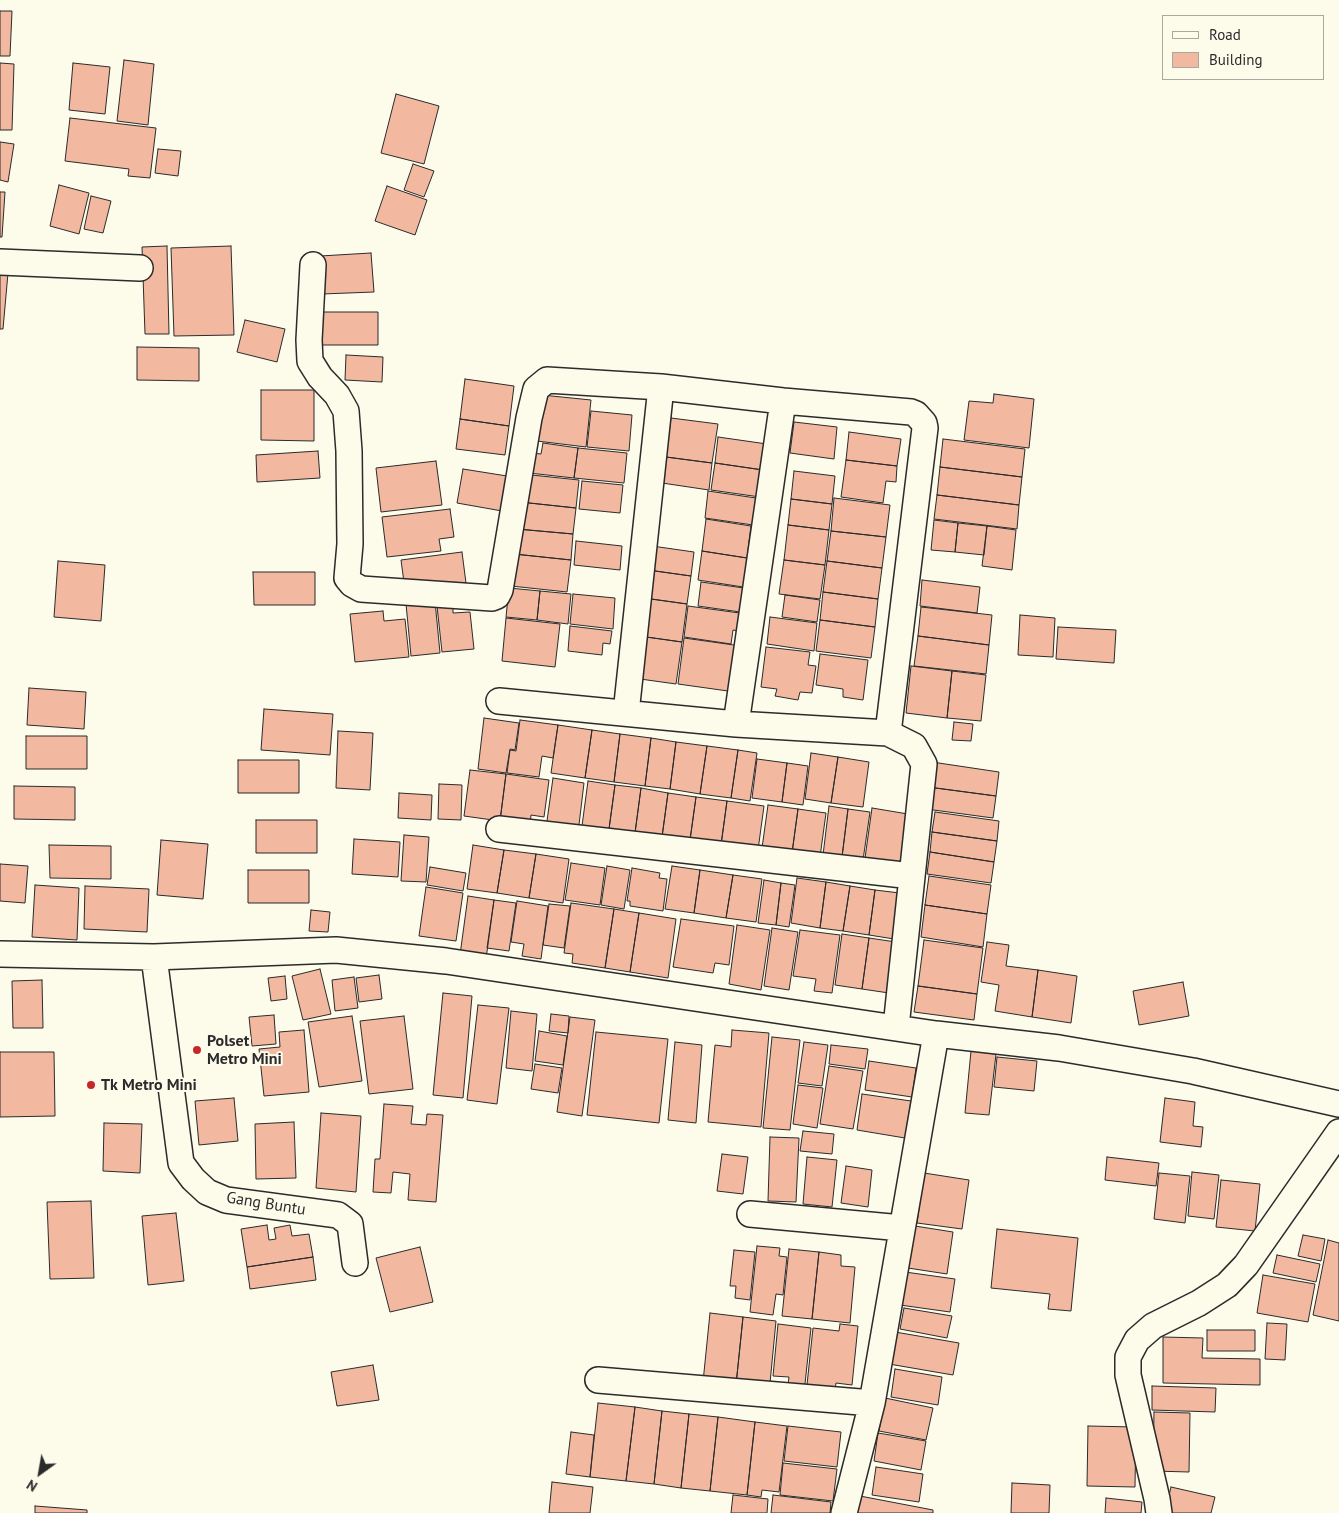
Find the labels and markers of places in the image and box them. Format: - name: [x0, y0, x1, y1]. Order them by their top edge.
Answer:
- place label: Polset Metro Mini: [207, 1031, 282, 1069]
- marker: Polset Metro Mini: [191, 1044, 203, 1056]
- place label: Tk Metro Mini: [101, 1075, 197, 1095]
- marker: Tk Metro Mini: [85, 1079, 97, 1091]

